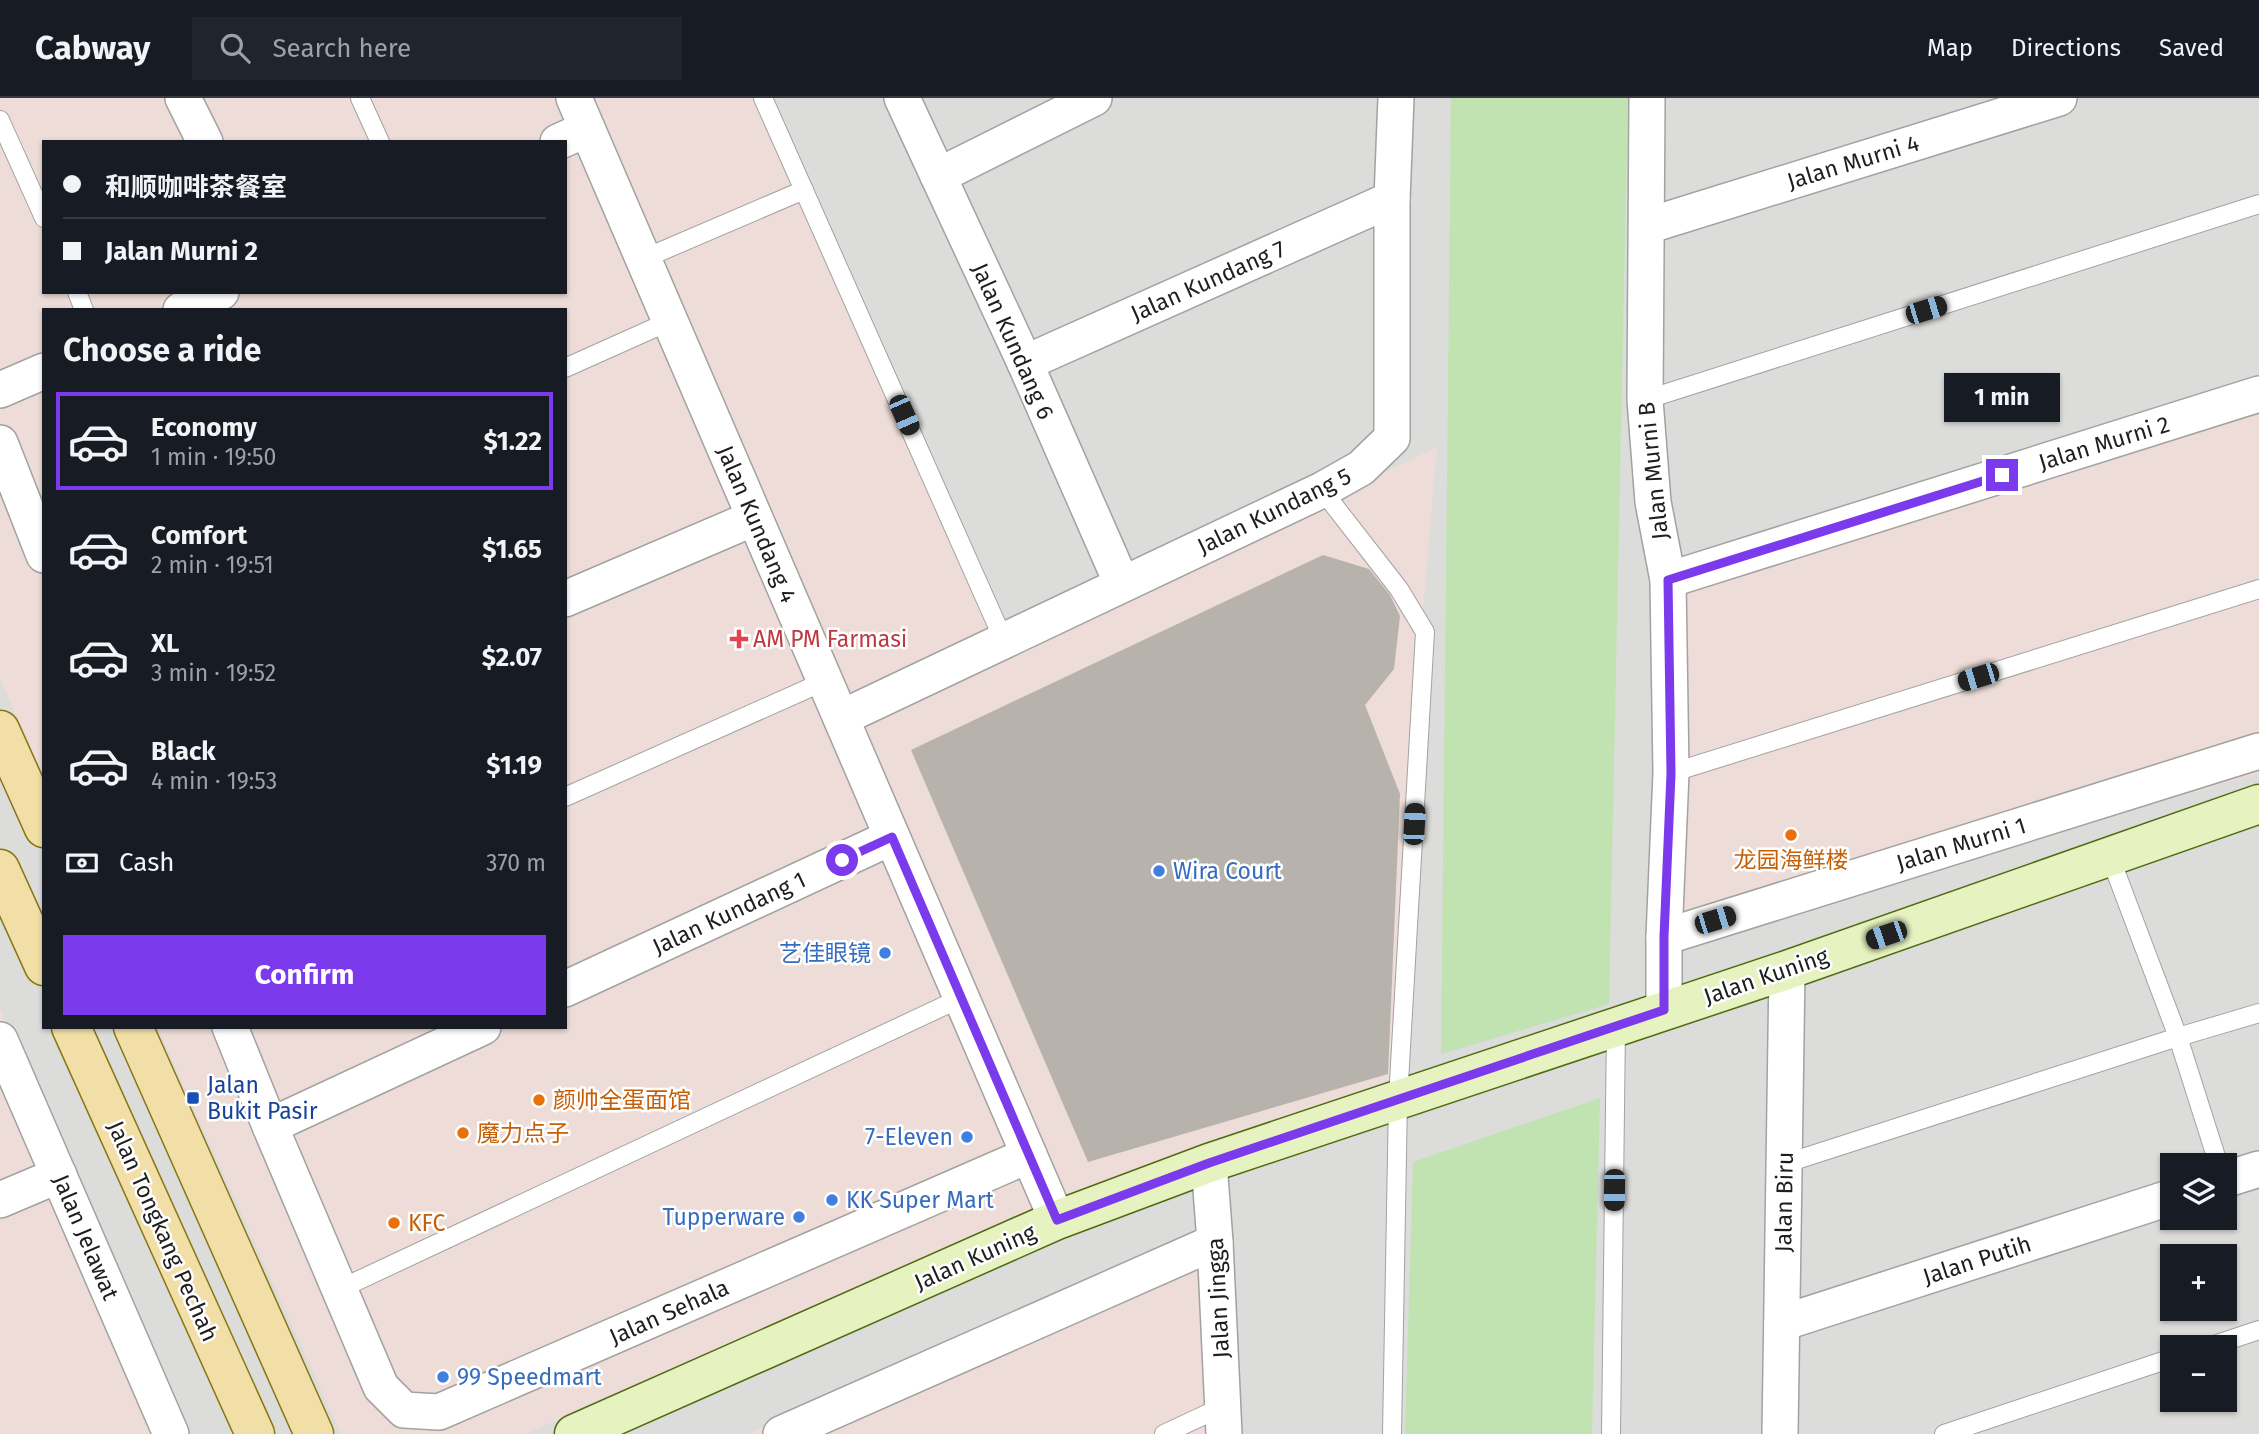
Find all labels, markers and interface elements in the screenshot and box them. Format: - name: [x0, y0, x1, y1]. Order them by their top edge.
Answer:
- search box: [192, 17, 682, 80]
- text: Cabway: [35, 28, 150, 68]
- icon: search: [216, 29, 254, 67]
- text: Search here: [272, 33, 411, 64]
- text: Map: [1927, 34, 1973, 62]
- text: Directions: [2011, 34, 2121, 62]
- text: Saved: [2159, 34, 2224, 62]
- street label: Jalan Murni 4: [1784, 129, 1922, 195]
- text: 和顺咖啡茶餐室: [105, 172, 287, 203]
- street label: Jalan Kundang 7: [1126, 234, 1290, 328]
- text: Jalan Murni 2: [105, 236, 258, 267]
- street label: Jalan Kundang 6: [966, 258, 1060, 424]
- car: [1903, 294, 1950, 326]
- text: Choose a ride: [63, 331, 261, 369]
- callout: 1 min: [1944, 374, 2060, 422]
- text: 1 min: [1974, 383, 2030, 411]
- car: [886, 392, 923, 438]
- street label: Jalan Murni B: [1632, 401, 1674, 541]
- icon: car: [67, 410, 130, 473]
- street label: Jalan Murni 2: [2035, 410, 2173, 476]
- text: Economy: [151, 412, 257, 443]
- text: $1.22: [483, 426, 542, 457]
- street label: Jalan Kundang 4: [711, 441, 803, 607]
- text: 1 min · 19:50: [151, 443, 276, 471]
- route end: [1986, 459, 2018, 491]
- street label: Jalan Kundang 5: [1193, 462, 1355, 560]
- icon: car: [67, 518, 130, 581]
- text: Comfort: [151, 520, 247, 551]
- text: $1.65: [482, 534, 542, 565]
- text: 2 min · 19:51: [151, 551, 274, 579]
- place label: AM PM Farmasi: [753, 625, 907, 653]
- icon: car: [67, 626, 130, 689]
- text: XL: [151, 628, 179, 659]
- marker: AM PM Farmasi: [731, 631, 747, 647]
- text: $2.07: [482, 642, 542, 673]
- text: 3 min · 19:52: [151, 659, 276, 687]
- car: [1955, 661, 2002, 693]
- icon: car: [67, 734, 130, 797]
- text: Black: [151, 736, 216, 767]
- text: $1.19: [486, 750, 542, 781]
- text: 4 min · 19:53: [151, 767, 277, 795]
- car: [1403, 802, 1426, 846]
- street label: Jalan Murni 1: [1893, 811, 2029, 877]
- marker: 龙园海鲜楼: [1783, 827, 1799, 843]
- icon: cash: [63, 844, 101, 882]
- route start: [826, 844, 858, 876]
- place label: 龙园海鲜楼: [1734, 846, 1849, 874]
- text: Cash: [119, 847, 175, 878]
- text: 370 m: [486, 849, 546, 877]
- place label: Wira Court: [1173, 857, 1282, 885]
- marker: Wira Court: [1151, 863, 1167, 879]
- street label: Jalan Kundang 1: [648, 865, 810, 961]
- car: [1692, 904, 1739, 936]
- car: [1863, 918, 1910, 952]
- button: Confirm: [63, 935, 546, 1015]
- place label: 艺佳眼镜: [779, 939, 871, 967]
- street label: Jalan Kuning: [1700, 942, 1832, 1010]
- marker: 艺佳眼镜: [877, 945, 893, 961]
- place label: Jalan Bukit Pasir: [207, 1071, 318, 1125]
- place label: 颜帅全蛋面馆: [553, 1086, 691, 1114]
- marker: Jalan Bukit Pasir: [185, 1090, 201, 1106]
- marker: 颜帅全蛋面馆: [531, 1092, 547, 1108]
- street label: Jalan Tongkang Pechah: [102, 1116, 224, 1346]
- place label: 魔力点子: [477, 1119, 569, 1147]
- place label: 7-Eleven: [865, 1123, 953, 1151]
- marker: 魔力点子: [455, 1125, 471, 1141]
- marker: 7-Eleven: [959, 1129, 975, 1145]
- street label: Jalan Biru: [1769, 1151, 1799, 1253]
- map controls: [2160, 1153, 2237, 1412]
- button: layers: [2160, 1153, 2237, 1230]
- car: [1604, 1169, 1625, 1211]
- street label: Jalan Jelawat: [47, 1170, 125, 1305]
- place label: KK Super Mart: [846, 1186, 995, 1214]
- marker: KK Super Mart: [824, 1192, 840, 1208]
- place label: Tupperware: [662, 1203, 785, 1231]
- place label: KFC: [408, 1209, 445, 1237]
- marker: Tupperware: [791, 1209, 807, 1225]
- marker: KFC: [386, 1215, 402, 1231]
- street label: Jalan Kuning: [910, 1218, 1040, 1296]
- street label: Jalan Putih: [1919, 1229, 2035, 1291]
- street label: Jalan Jingga: [1201, 1237, 1235, 1359]
- button: +: [2160, 1244, 2237, 1321]
- street label: Jalan Sehala: [605, 1273, 733, 1351]
- button: −: [2160, 1335, 2237, 1412]
- place label: 99 Speedmart: [457, 1363, 602, 1391]
- marker: 99 Speedmart: [435, 1369, 451, 1385]

